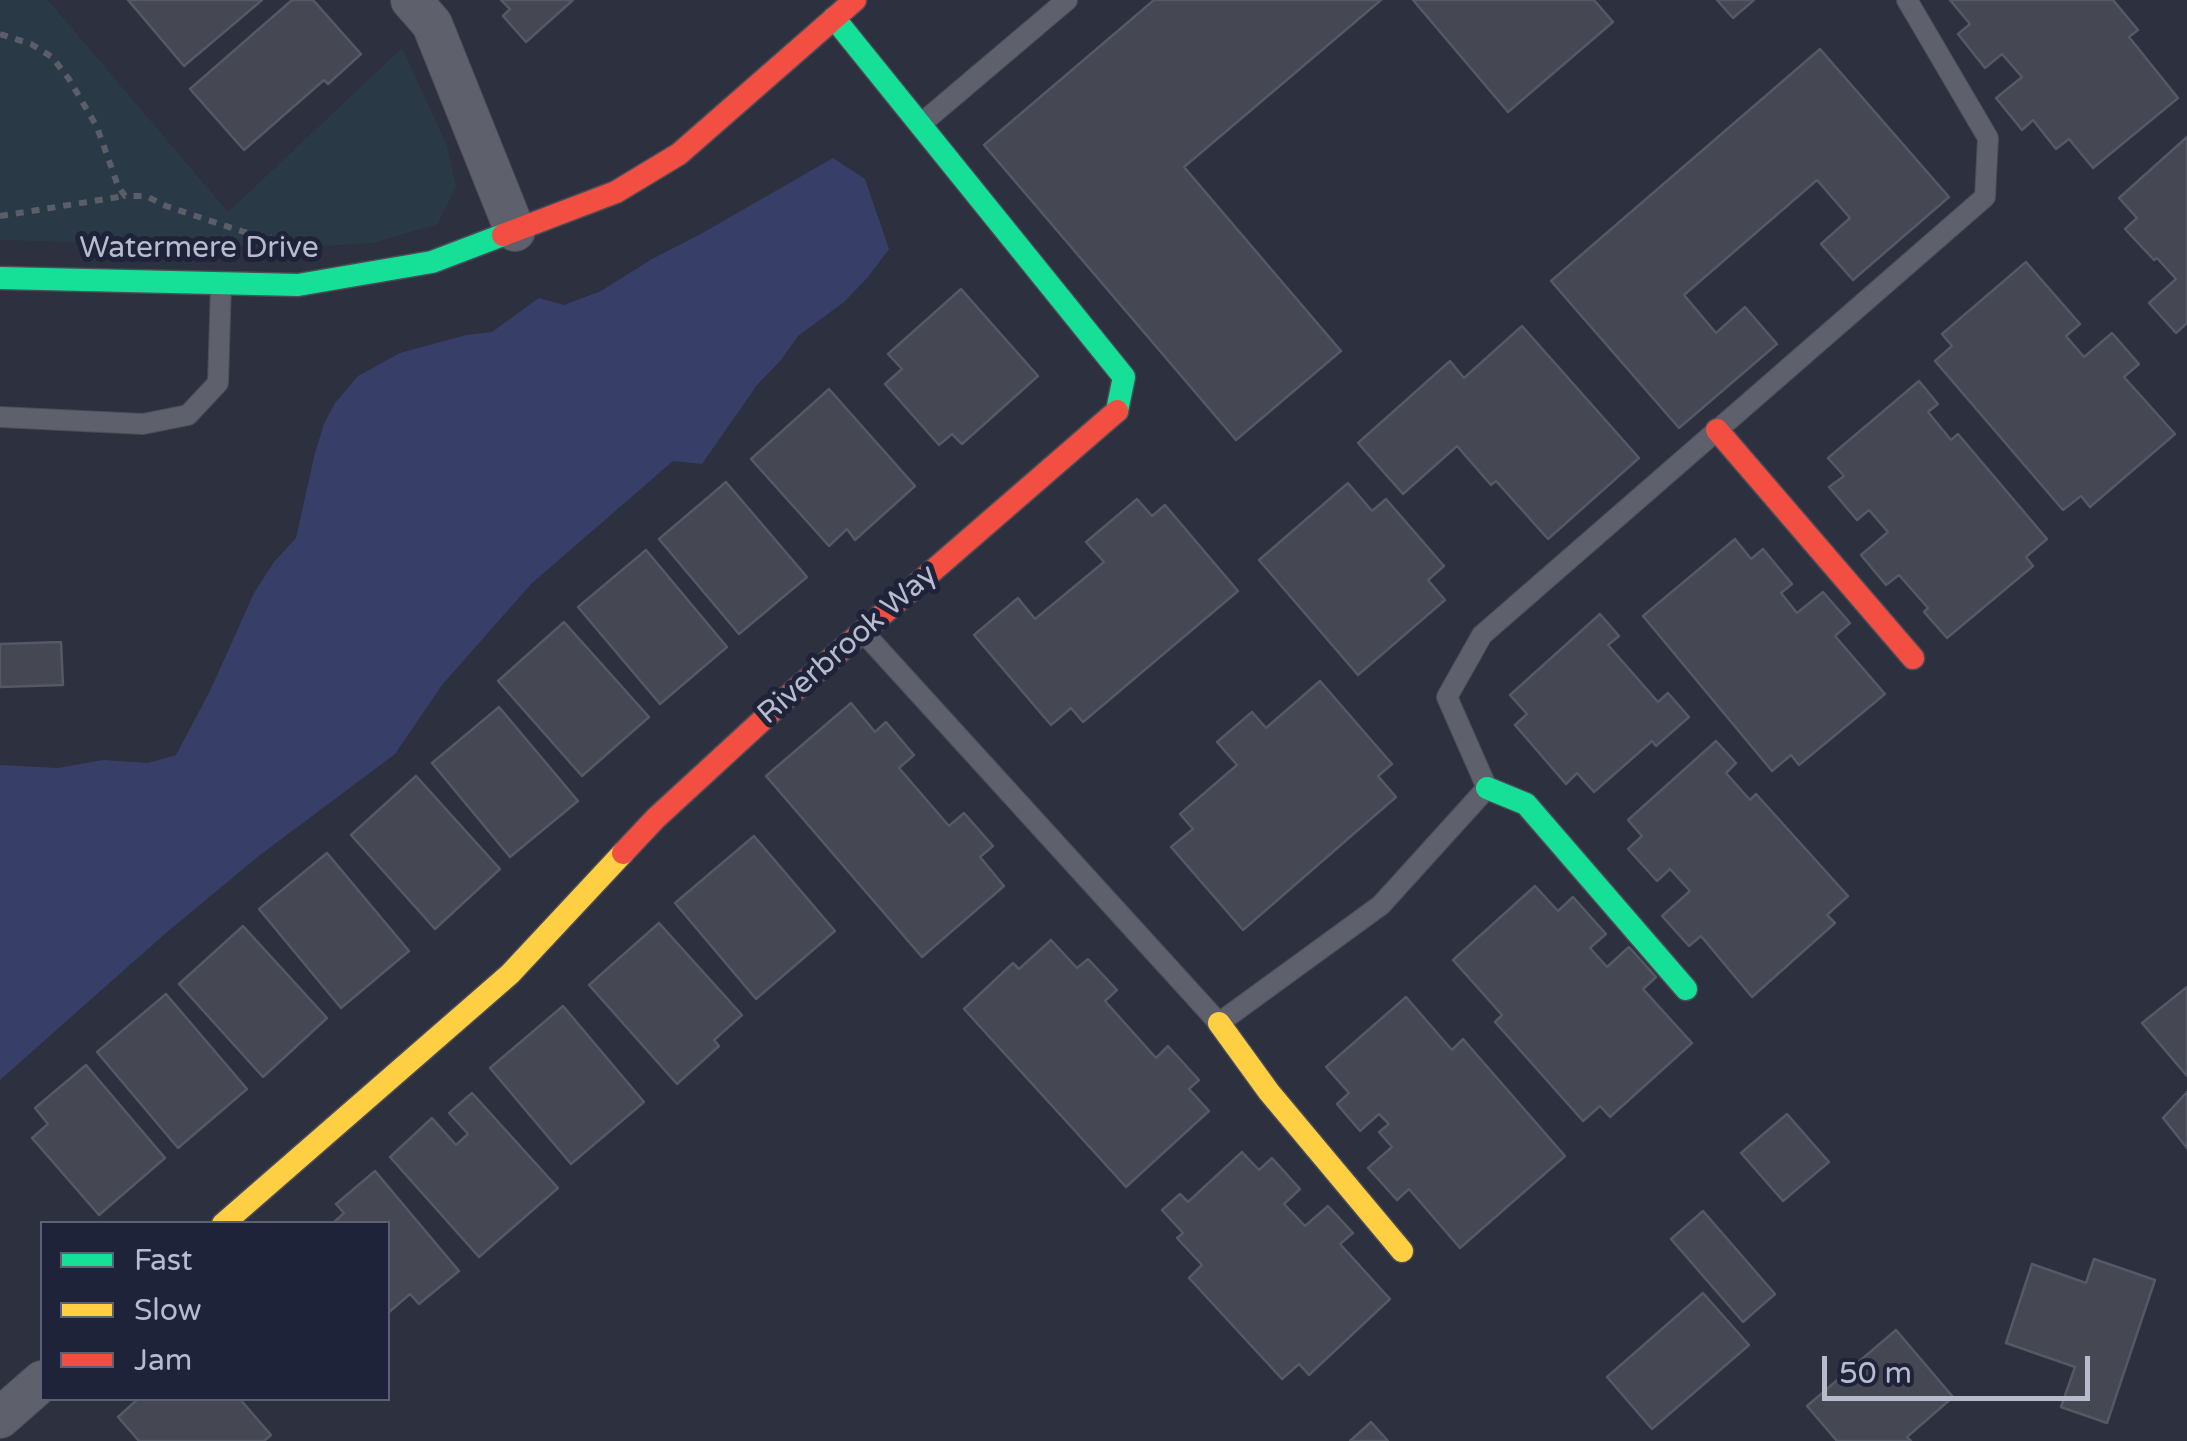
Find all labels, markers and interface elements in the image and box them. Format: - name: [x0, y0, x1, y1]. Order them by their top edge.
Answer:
- street label: Watermere Drive: [79, 231, 319, 267]
- street label: Riverbrook Way: [751, 557, 945, 733]
- legend: [40, 1221, 390, 1401]
- text: Fast: [134, 1242, 193, 1279]
- text: Slow: [134, 1292, 202, 1329]
- scale bar: [1827, 1336, 2094, 1398]
- text: Jam: [134, 1342, 192, 1379]
- text: 50 m: [1839, 1355, 1912, 1392]

